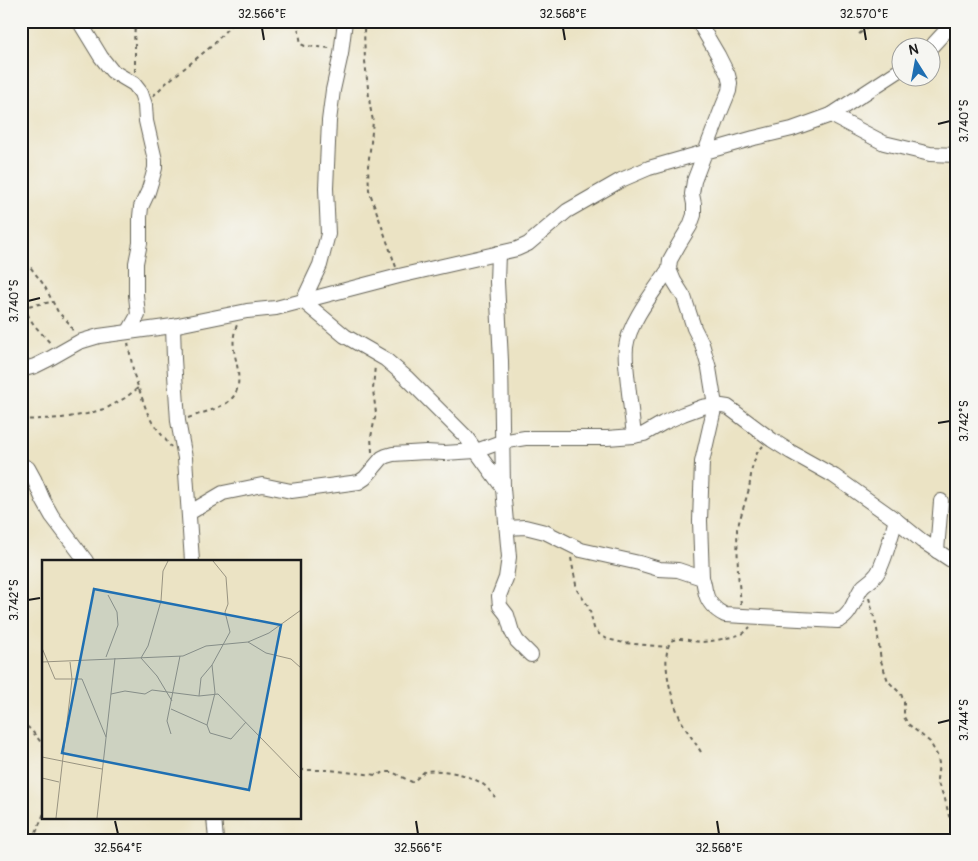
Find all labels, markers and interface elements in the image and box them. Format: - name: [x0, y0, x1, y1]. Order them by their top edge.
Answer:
- text: 32.566°E: [238, 7, 286, 22]
- text: 32.568°E: [539, 7, 587, 22]
- text: 32.570°E: [840, 7, 888, 22]
- north arrow: [890, 38, 940, 88]
- text: N: [907, 40, 920, 59]
- text: 3.740°S: [957, 99, 972, 143]
- text: 3.740°S: [7, 279, 22, 323]
- text: 3.742°S: [957, 400, 972, 442]
- inset map: [42, 560, 301, 818]
- text: 3.742°S: [7, 579, 22, 621]
- text: 3.744°S: [957, 699, 972, 741]
- text: 32.564°E: [94, 841, 142, 856]
- text: 32.566°E: [394, 841, 442, 856]
- text: 32.568°E: [695, 841, 743, 856]

